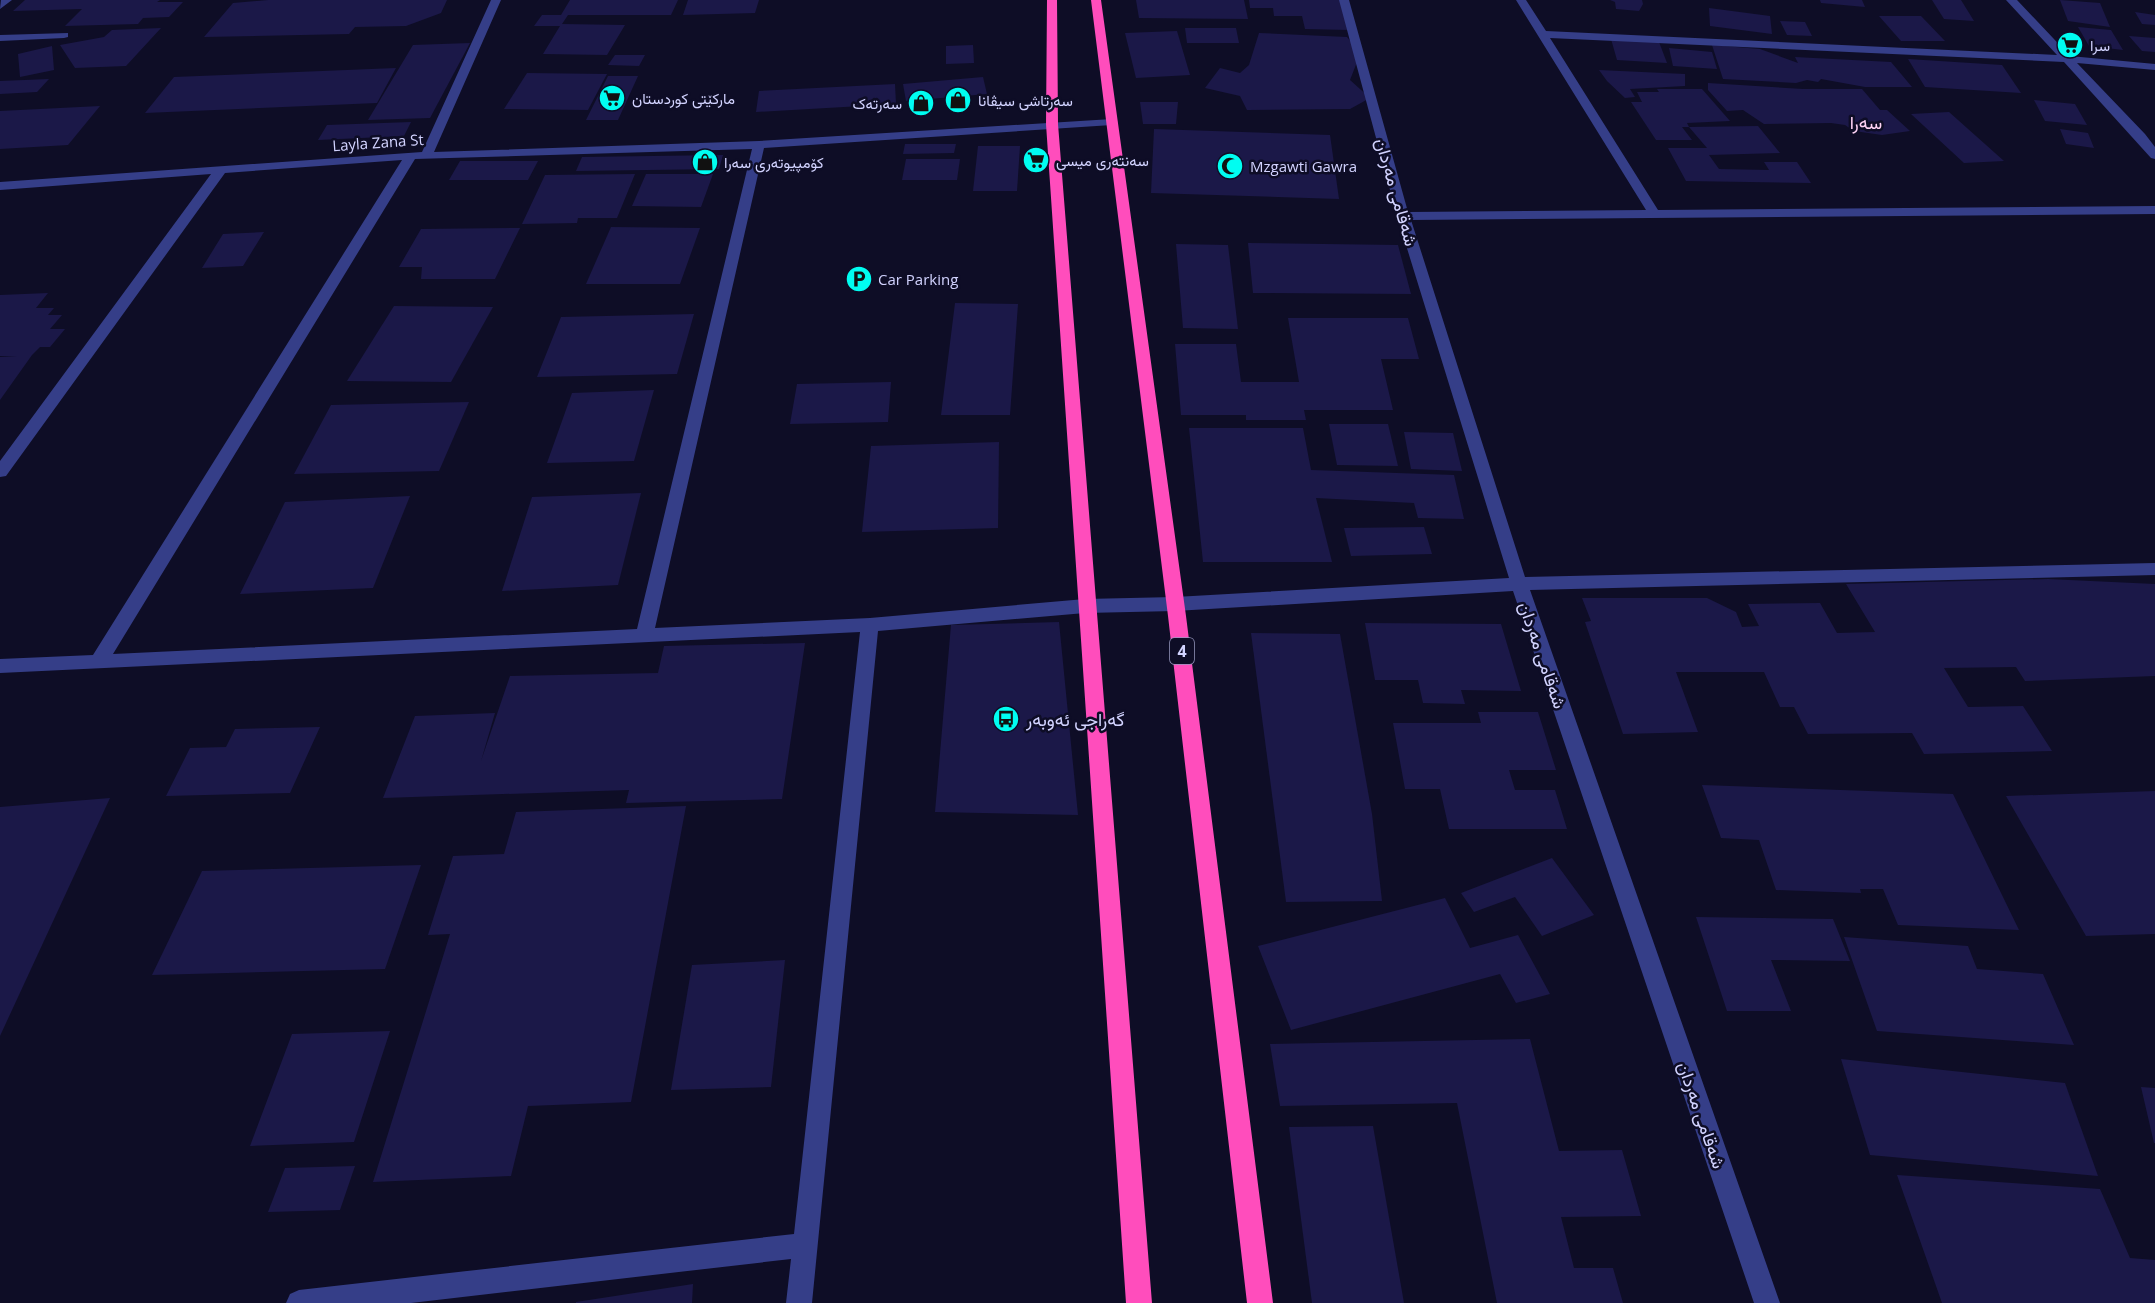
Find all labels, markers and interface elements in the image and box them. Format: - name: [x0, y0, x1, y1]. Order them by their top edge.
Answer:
- supermarket icon: سرا: [2055, 30, 2085, 60]
- place label: سرا: [2090, 35, 2110, 55]
- supermarket icon: مارکێتی کوردستان: [597, 83, 627, 113]
- shop icon: سەرتاشی سیڤانا: [943, 85, 973, 115]
- place label: مارکێتی کوردستان: [632, 88, 735, 109]
- shop icon: سەرتەک: [906, 88, 936, 118]
- place label: سەرتاشی سیڤانا: [978, 90, 1073, 111]
- place label: سەرتەک: [852, 93, 902, 113]
- district label: سەرا: [1850, 110, 1882, 134]
- street label: Layla Zana St: [332, 129, 424, 155]
- street label: شەقامی مەردان: [1370, 135, 1424, 249]
- supermarket icon: سەنتەری میسی: [1021, 145, 1051, 175]
- shop icon: کۆمپیوتەری سەرا: [690, 147, 720, 177]
- place label: سەنتەری میسی: [1056, 150, 1149, 171]
- mosque icon: Mzgawti Gawra: [1215, 151, 1245, 181]
- place label: کۆمپیوتەری سەرا: [724, 152, 824, 173]
- place label: Mzgawti Gawra: [1250, 156, 1357, 176]
- parking icon: Car Parking: [844, 264, 874, 294]
- place label: Car Parking: [878, 269, 958, 289]
- street label: شەقامی مەردان: [1514, 598, 1572, 712]
- road number: 4: [1170, 638, 1194, 664]
- bus stop icon: گەراجی ئەوبەر: [991, 704, 1021, 734]
- place label: گەراجی ئەوبەر: [1025, 707, 1125, 731]
- street label: شەقامی مەردان: [1673, 1058, 1731, 1172]

